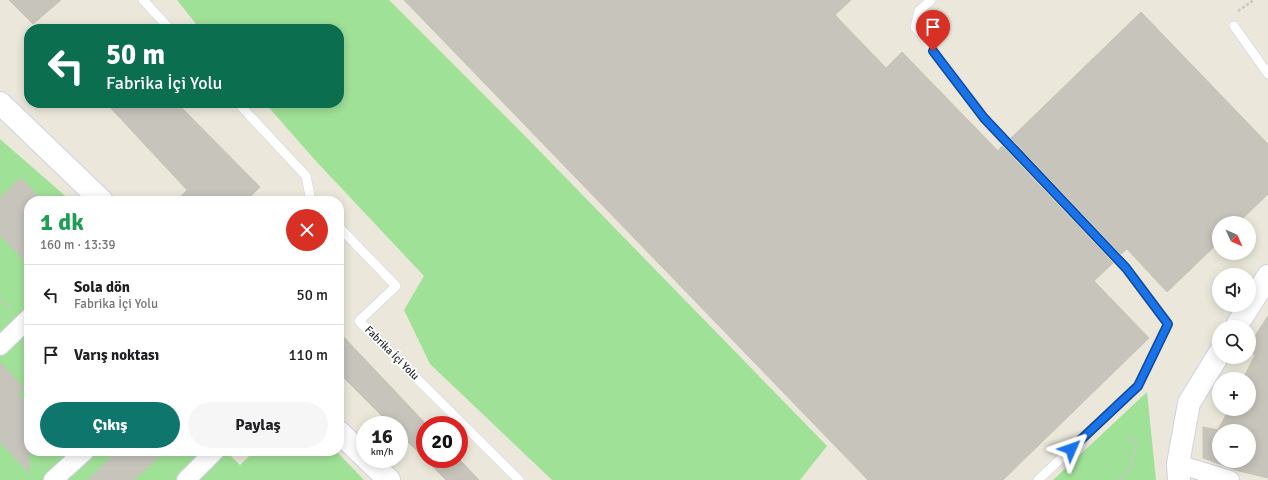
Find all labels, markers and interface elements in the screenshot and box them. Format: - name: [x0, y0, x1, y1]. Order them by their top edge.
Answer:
- pin: [916, 10, 950, 51]
- icon: arrive: [922, 16, 944, 38]
- text: 50 m: [106, 38, 165, 72]
- icon: left: [40, 40, 92, 92]
- text: Fabrika İçi Yolu: [106, 72, 222, 94]
- text: 1 dk: [40, 207, 84, 237]
- button: close: [286, 209, 328, 251]
- north arrow: [1212, 216, 1256, 260]
- map controls: [1212, 216, 1256, 468]
- text: 160 m · 13:39: [40, 237, 116, 253]
- button: sound: [1212, 268, 1256, 312]
- text: Sola dön: [74, 278, 130, 296]
- icon: left: [40, 284, 62, 306]
- text: 50 m: [297, 286, 328, 304]
- text: Fabrika İçi Yolu: [74, 296, 158, 312]
- button: search: [1212, 320, 1256, 364]
- street label: Fabrika İçi Yolu: [362, 323, 422, 383]
- icon: arrive: [40, 344, 62, 366]
- text: Varış noktası: [74, 346, 159, 364]
- text: 110 m: [288, 346, 328, 364]
- button: +: [1212, 372, 1256, 416]
- button: Çıkış: [40, 402, 180, 448]
- button: Paylaş: [188, 402, 328, 448]
- speed limit sign: 20: [416, 416, 468, 468]
- text: 16: [371, 424, 393, 449]
- button: −: [1212, 424, 1256, 468]
- position arrow: [1050, 428, 1092, 470]
- text: km/h: [371, 446, 393, 458]

